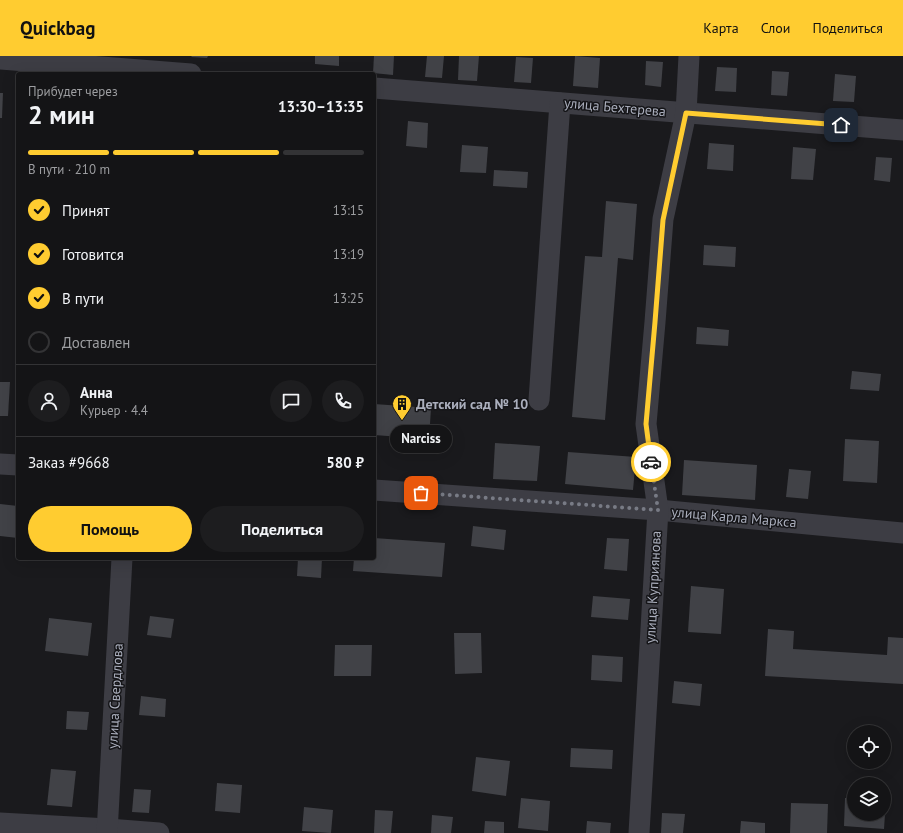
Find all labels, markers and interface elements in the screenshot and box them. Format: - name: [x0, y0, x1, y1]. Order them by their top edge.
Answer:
- text: Quickbag: [20, 16, 95, 40]
- text: Карта: [703, 19, 739, 37]
- text: Слои: [761, 19, 790, 37]
- text: Поделиться: [812, 19, 883, 37]
- text: Прибудет через: [28, 83, 118, 100]
- street label: улица Бехтерева: [563, 94, 667, 120]
- text: 13:30–13:35: [278, 97, 364, 116]
- text: 2 мин: [28, 98, 95, 131]
- pin: [824, 108, 858, 142]
- icon: home: [830, 114, 852, 136]
- text: В пути · 210 m: [28, 161, 110, 178]
- icon: check: [28, 199, 50, 221]
- text: Принят: [62, 201, 109, 220]
- text: 13:15: [333, 202, 364, 219]
- icon: check: [28, 243, 50, 265]
- text: Готовится: [62, 245, 124, 264]
- text: 13:19: [333, 246, 364, 263]
- icon: check: [28, 287, 50, 309]
- text: В пути: [62, 289, 104, 308]
- text: 13:25: [333, 290, 364, 307]
- text: Доставлен: [62, 333, 130, 352]
- button: person: [28, 380, 70, 422]
- button: chat: [270, 380, 312, 422]
- button: phone: [322, 380, 364, 422]
- text: Анна: [80, 383, 113, 402]
- building icon: Детский сад № 10: [391, 393, 413, 421]
- place label: Детский сад № 10: [416, 395, 528, 413]
- text: Курьер · 4.4: [80, 402, 148, 419]
- callout: Narciss: [390, 425, 452, 453]
- text: Narciss: [401, 430, 441, 447]
- courier: [631, 442, 671, 482]
- icon: car: [640, 451, 662, 473]
- text: Заказ #9668: [28, 453, 110, 472]
- text: 580 ₽: [326, 453, 364, 472]
- pin: [404, 476, 438, 510]
- icon: bag: [410, 482, 432, 504]
- street label: улица Карла Маркса: [671, 503, 797, 531]
- button: Помощь: [28, 506, 192, 552]
- button: Поделиться: [200, 506, 364, 552]
- street label: улица Куприянова: [641, 530, 665, 644]
- street label: улица Свердлова: [103, 643, 127, 749]
- map controls: [847, 725, 891, 821]
- button: locate: [847, 725, 891, 769]
- button: layers: [847, 777, 891, 821]

